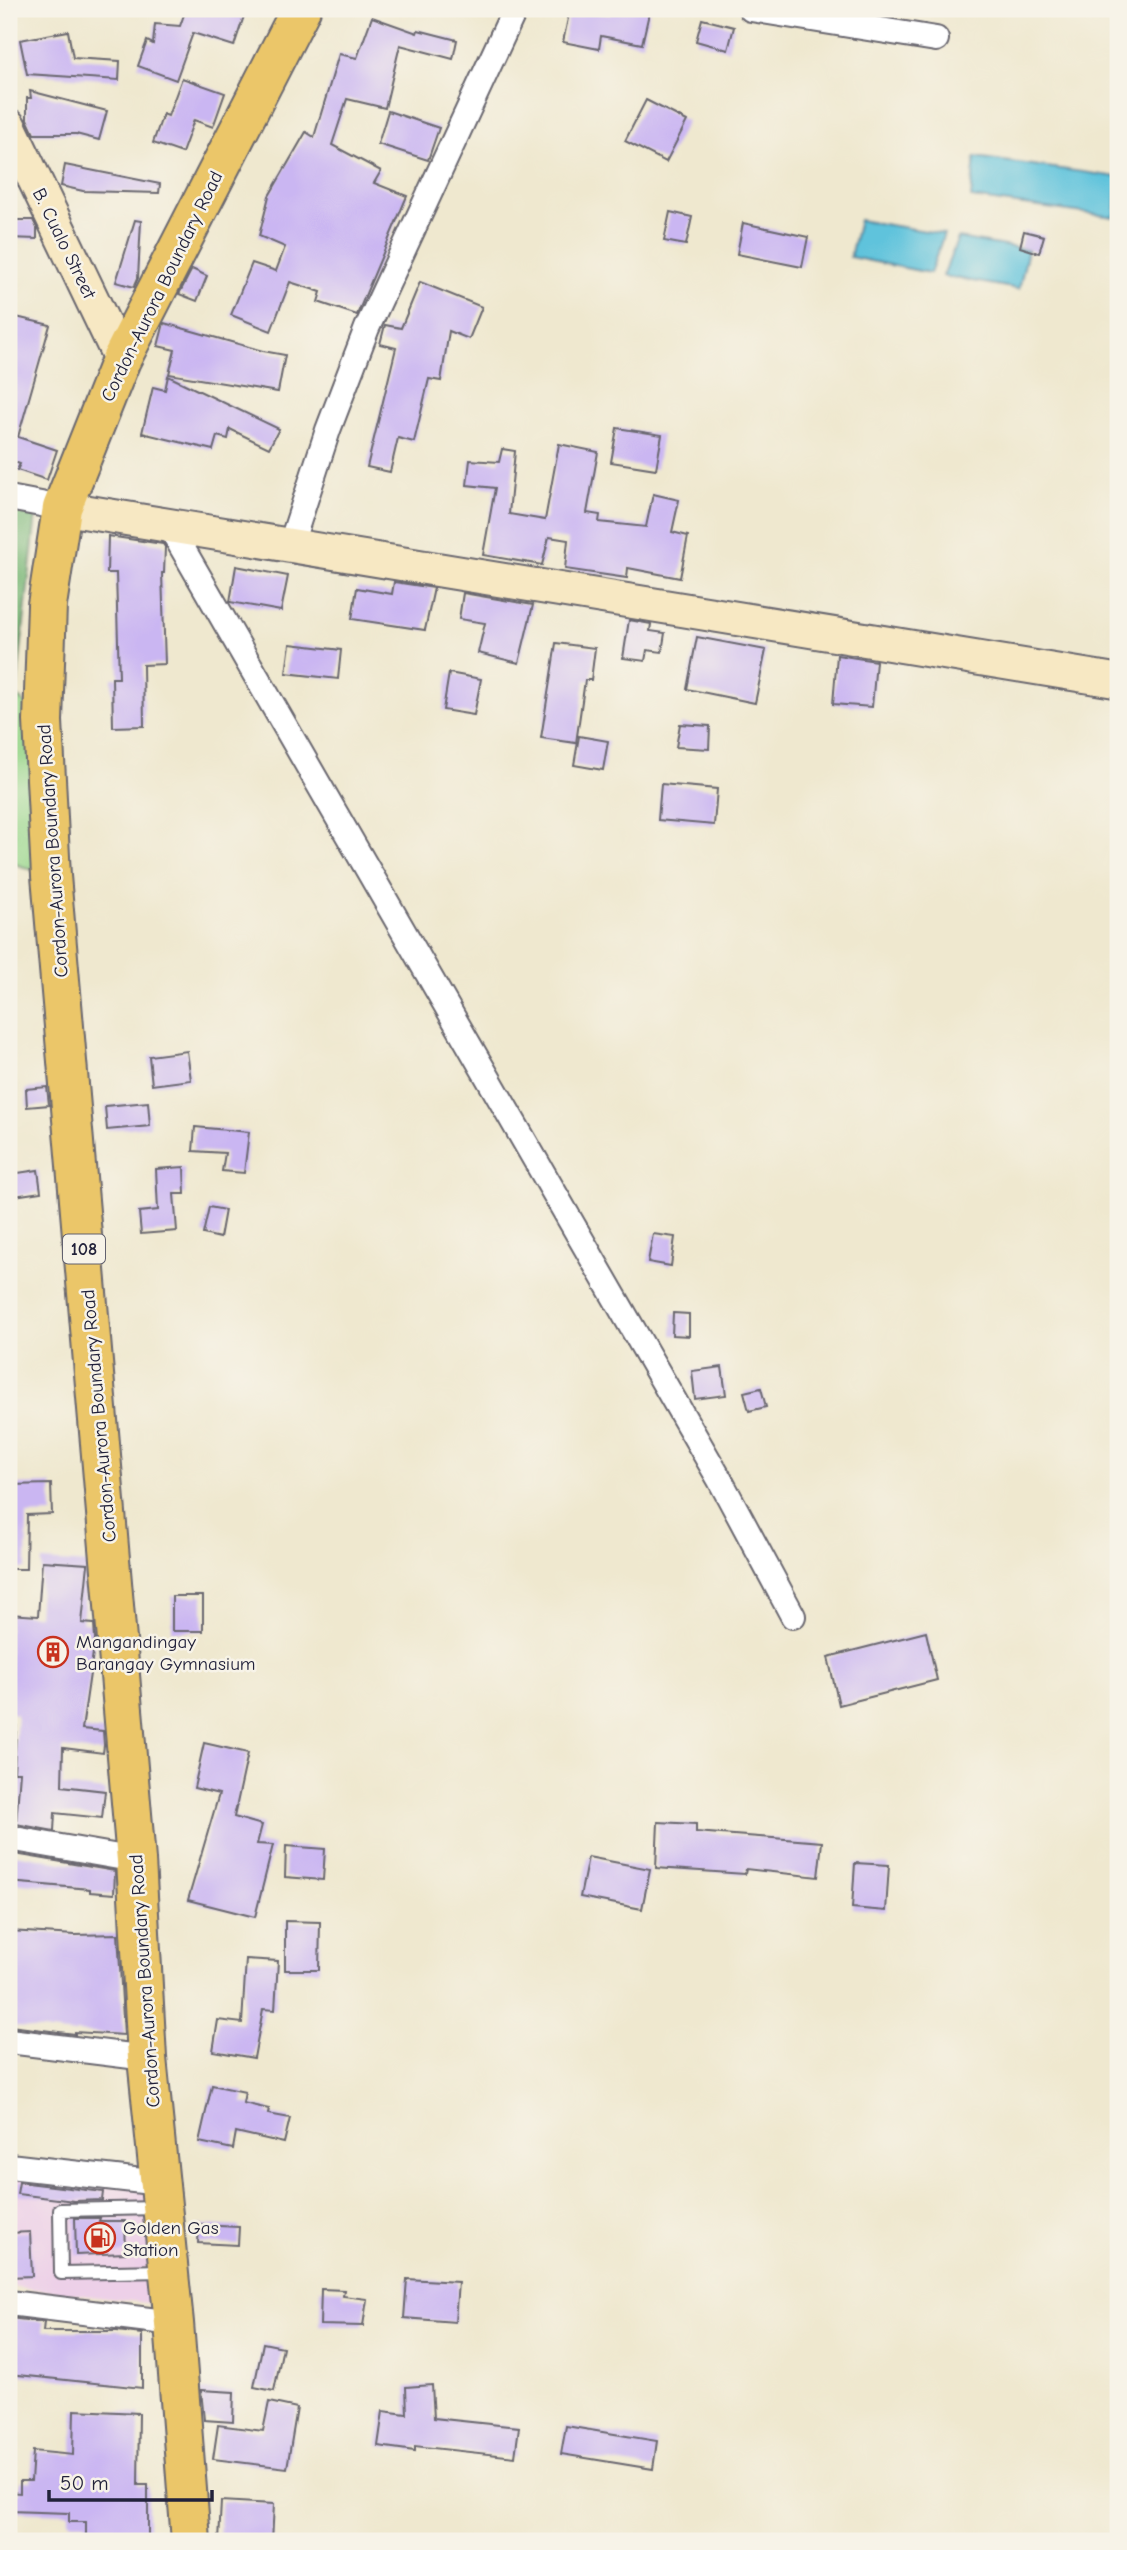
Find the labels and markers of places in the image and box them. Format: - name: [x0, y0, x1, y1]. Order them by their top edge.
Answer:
- place label: Mangandingay Barangay Gymnasium: [76, 1631, 256, 1675]
- building icon: Mangandingay Barangay Gymnasium: [36, 1635, 70, 1669]
- place label: Golden Gas Station: [123, 2217, 219, 2261]
- fuel station icon: Golden Gas Station: [83, 2221, 117, 2255]

